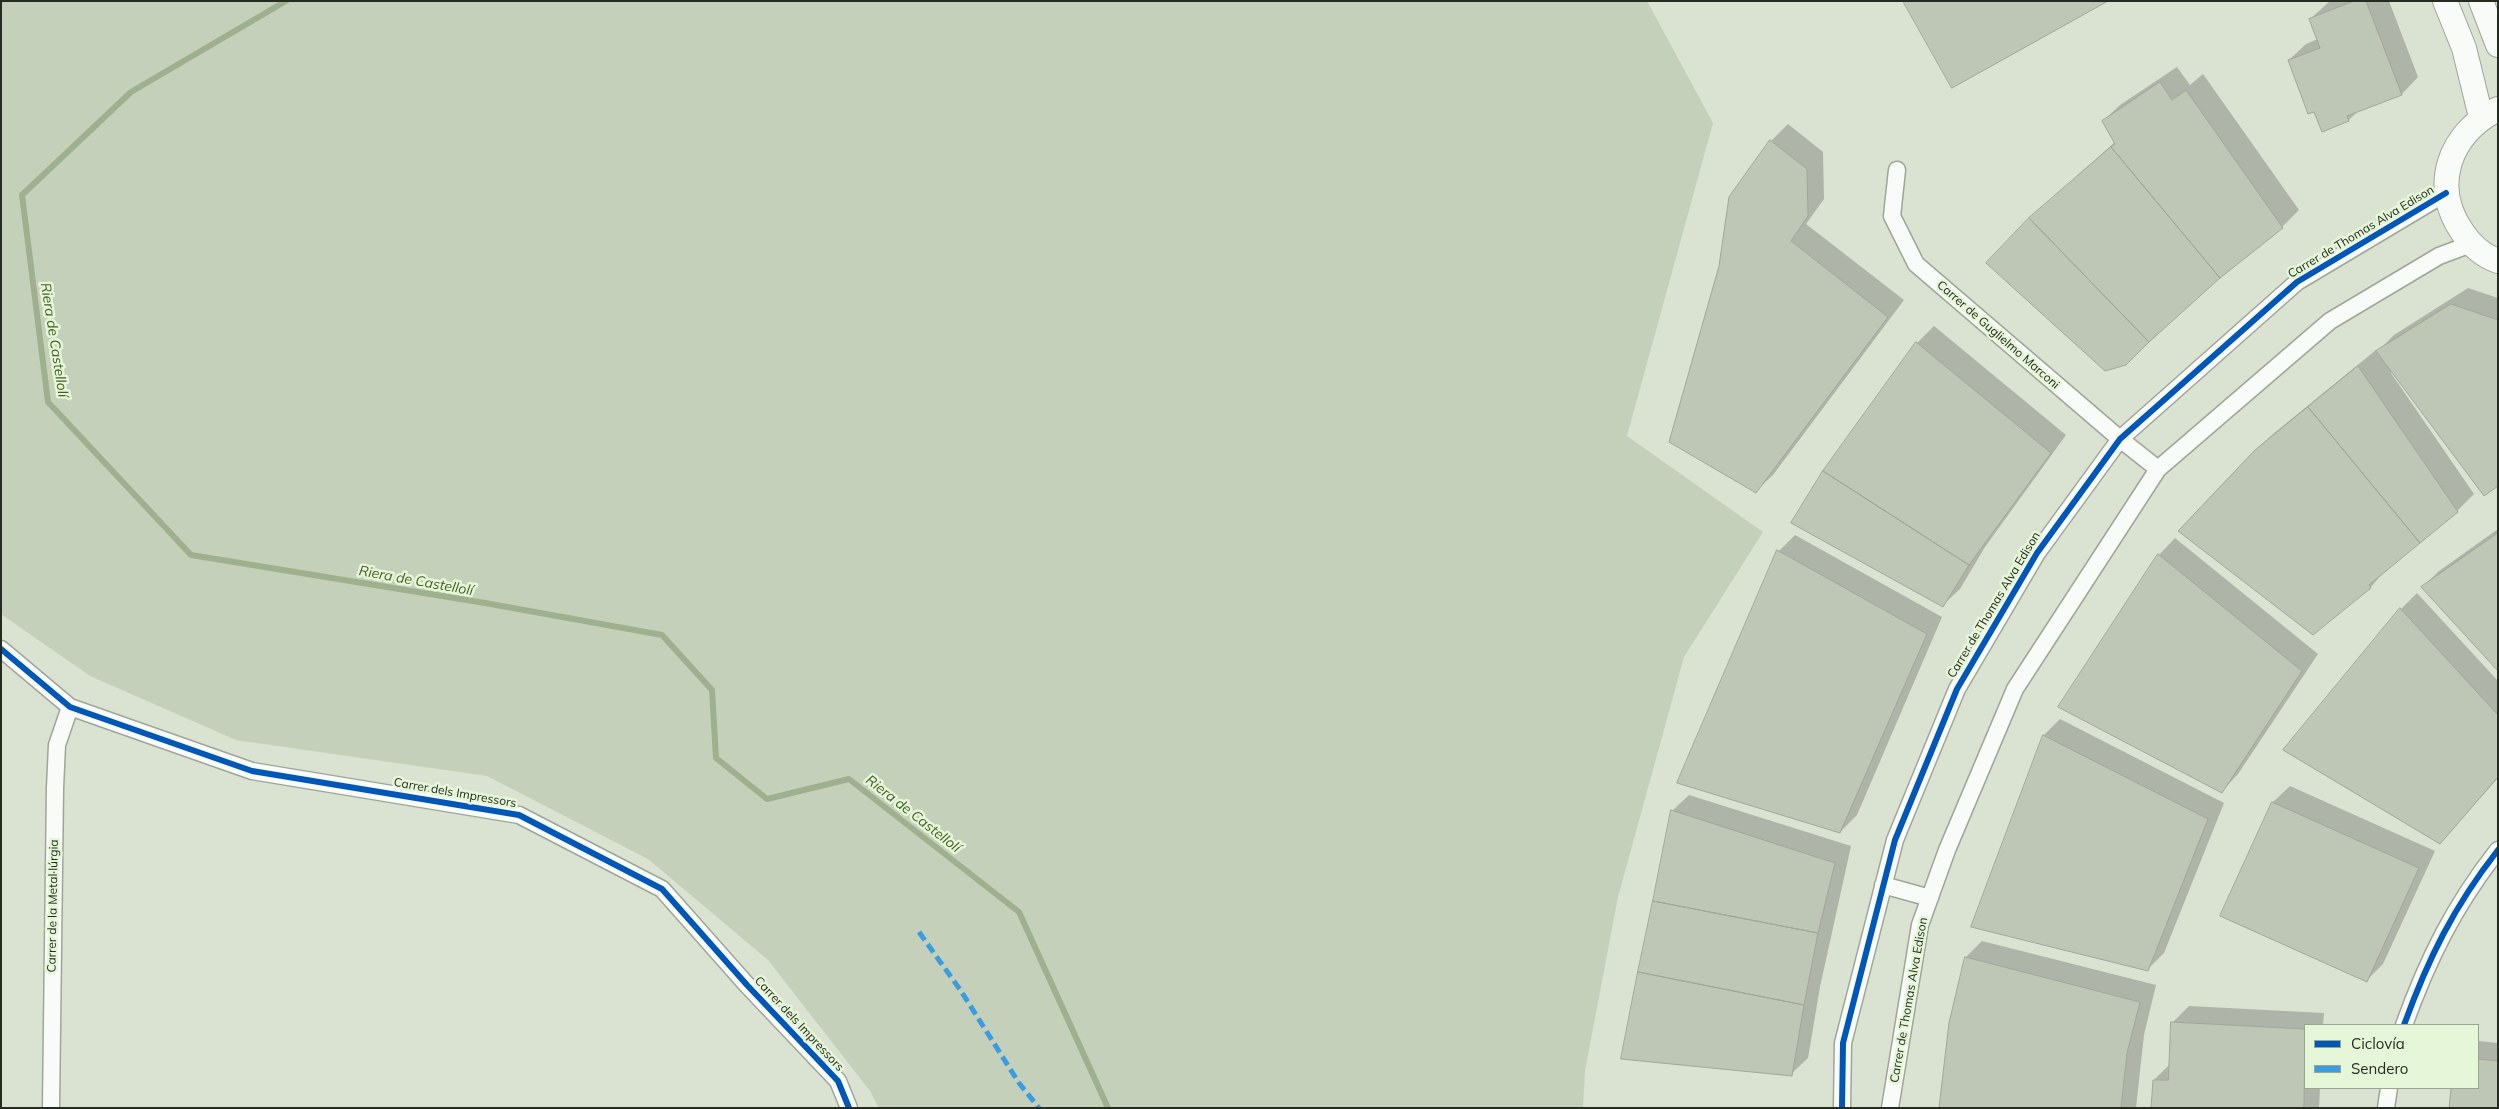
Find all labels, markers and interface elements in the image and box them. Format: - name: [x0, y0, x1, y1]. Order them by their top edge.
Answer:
- street label: Carrer de Thomas Alva Edison: [2285, 183, 2437, 281]
- street label: Carrer de Guglielmo Marconi: [1934, 278, 2062, 392]
- water label: Riera de Castellolí: [37, 282, 71, 398]
- street label: Carrer de Thomas Alva Edison: [1945, 529, 2043, 681]
- water label: Riera de Castellolí: [358, 563, 474, 599]
- water label: Riera de Castellolí: [862, 772, 964, 856]
- street label: Carrer dels Impressors: [393, 775, 517, 811]
- street label: Carrer de la Metal·lúrgia: [45, 839, 61, 973]
- street label: Carrer de Thomas Alva Edison: [1887, 916, 1931, 1084]
- street label: Carrer dels Impressors: [751, 974, 847, 1074]
- legend: [2304, 1024, 2479, 1089]
- text: Ciclovía: [2351, 1034, 2405, 1053]
- text: Sendero: [2351, 1059, 2408, 1078]

